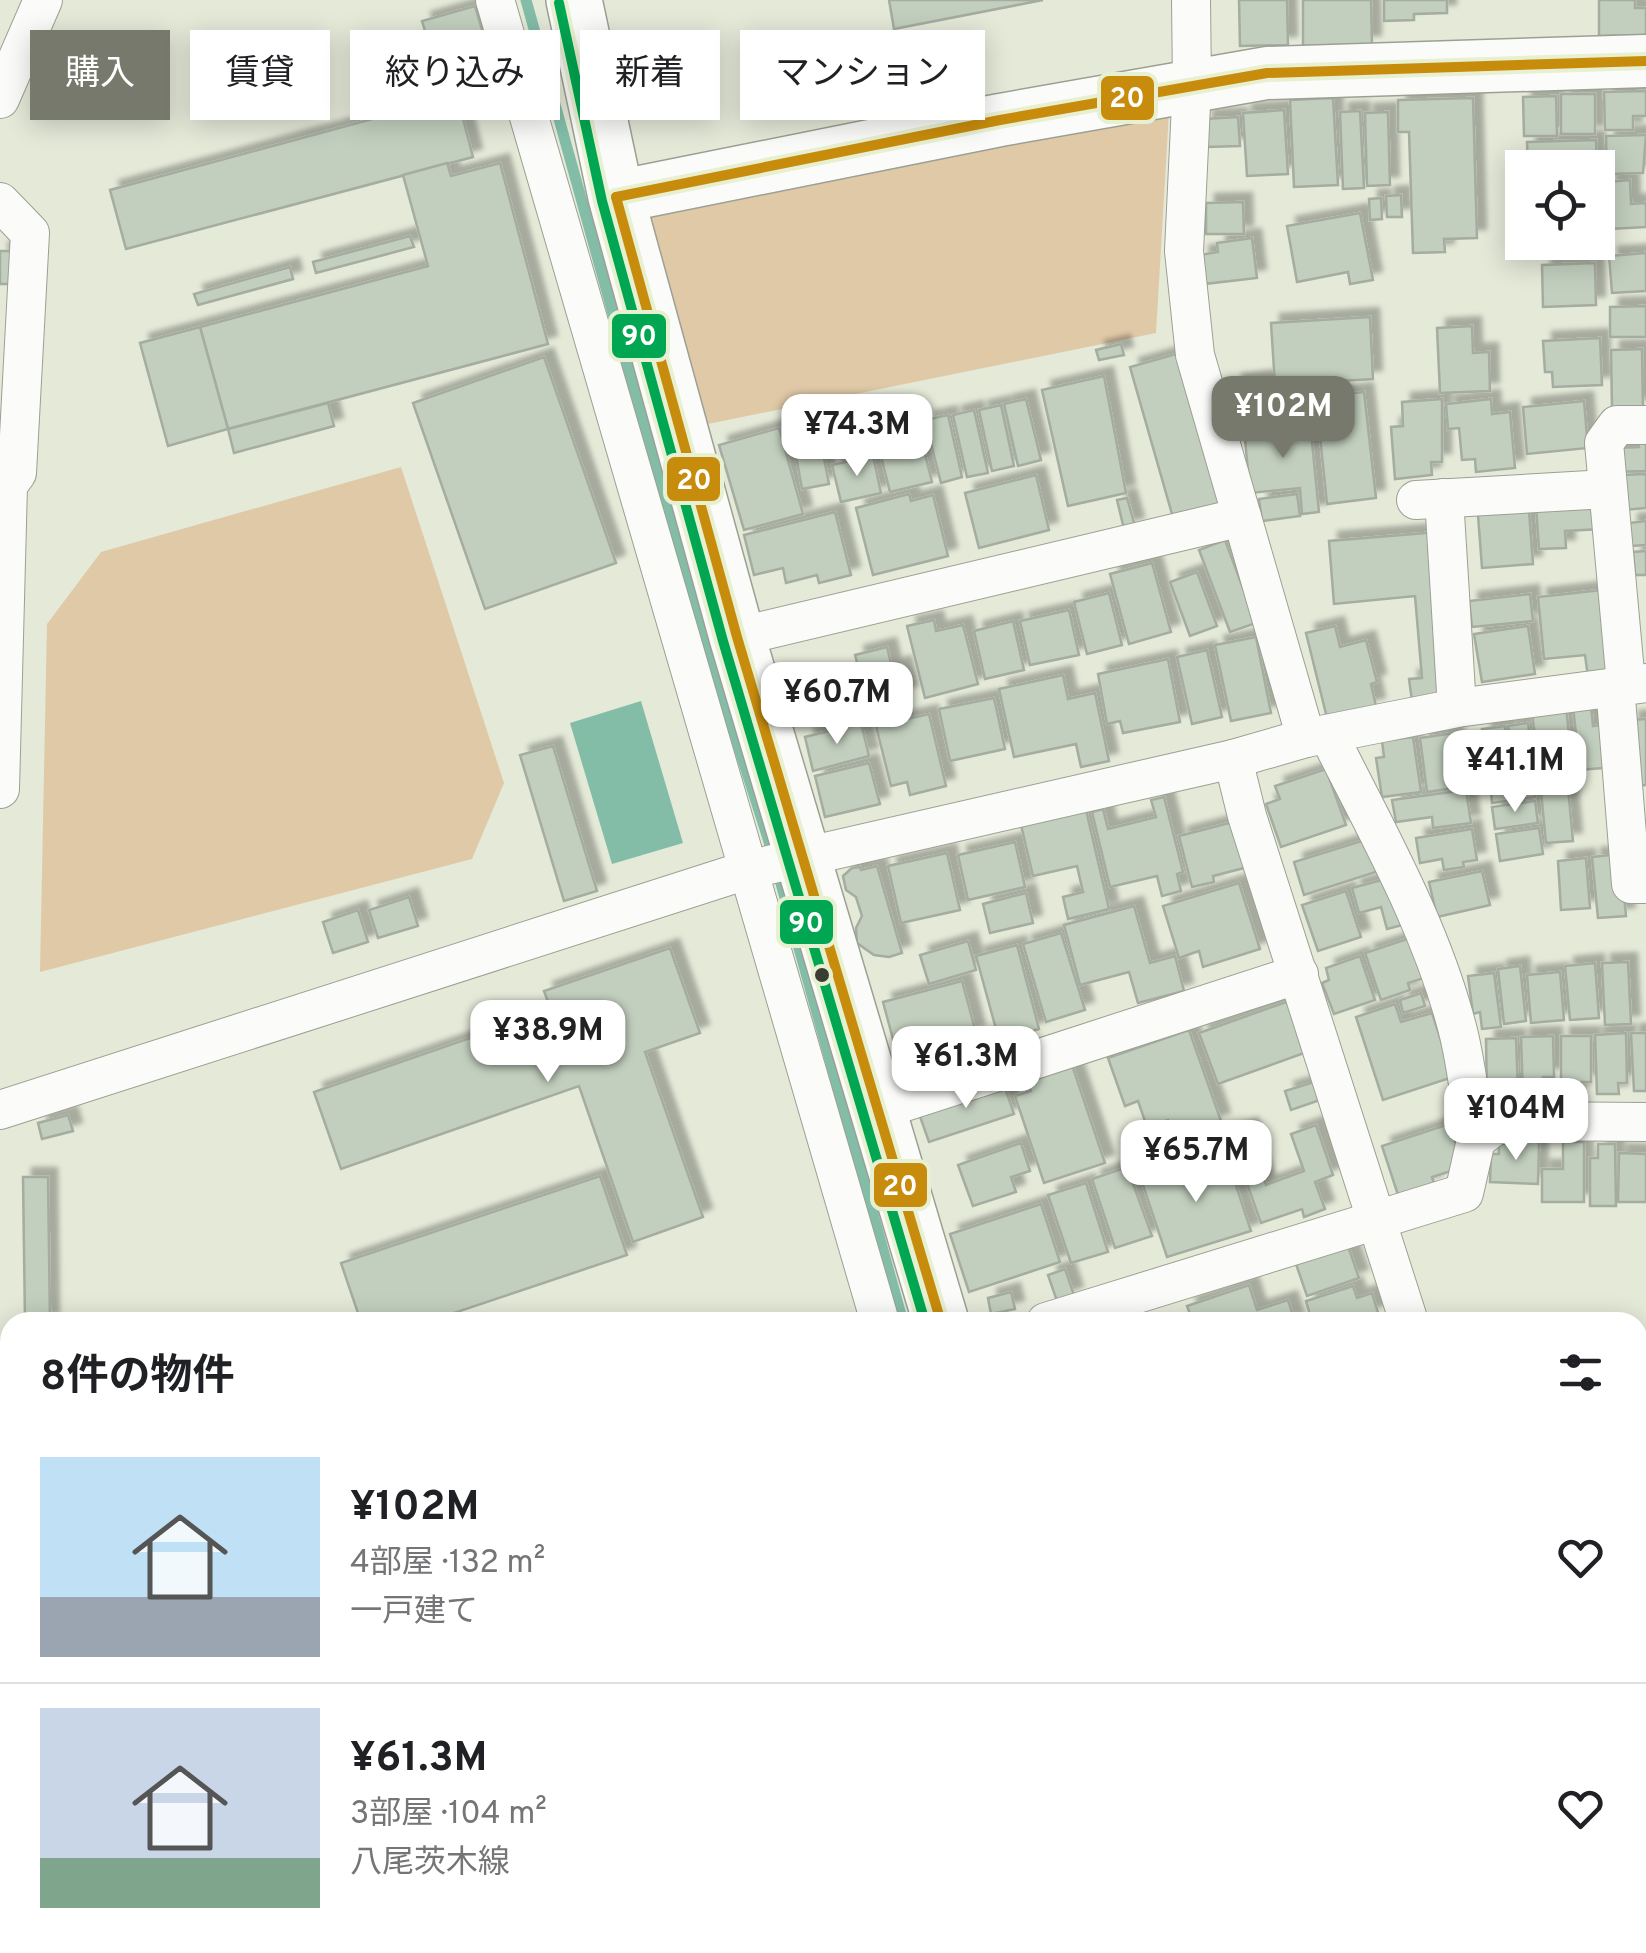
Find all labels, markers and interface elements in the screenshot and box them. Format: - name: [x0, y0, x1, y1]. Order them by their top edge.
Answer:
- chip: 購入: [30, 30, 170, 120]
- chip: 賃貸: [190, 30, 330, 120]
- chip: 絞り込み: [350, 30, 560, 120]
- chip: 新着: [580, 30, 720, 120]
- chip: マンション: [740, 30, 985, 120]
- line badge: 20: [1099, 74, 1156, 122]
- text: 20: [1109, 82, 1145, 118]
- map controls: [1505, 150, 1615, 260]
- button: locate: [1505, 150, 1615, 260]
- line badge: 90: [610, 312, 668, 360]
- text: 90: [621, 320, 657, 356]
- pin: ¥102M: [1213, 376, 1353, 461]
- text: ¥102M: [1234, 388, 1332, 428]
- pin: ¥74.3M: [776, 394, 938, 479]
- text: ¥74.3M: [803, 406, 911, 446]
- line badge: 20: [665, 455, 722, 503]
- text: 20: [676, 464, 712, 500]
- pin: ¥60.7M: [756, 662, 918, 747]
- text: ¥60.7M: [783, 674, 891, 714]
- pin: ¥41.1M: [1434, 730, 1596, 815]
- text: ¥41.1M: [1465, 742, 1565, 782]
- line badge: 90: [778, 898, 835, 946]
- text: 90: [788, 907, 824, 943]
- unlabelled marker: [812, 965, 832, 985]
- pin: ¥38.9M: [467, 1000, 629, 1085]
- text: ¥38.9M: [492, 1012, 604, 1052]
- pin: ¥61.3M: [885, 1026, 1047, 1111]
- text: ¥61.3M: [914, 1038, 1018, 1078]
- pin: ¥104M: [1446, 1078, 1586, 1163]
- text: ¥104M: [1466, 1090, 1566, 1130]
- pin: ¥65.7M: [1115, 1120, 1277, 1205]
- text: ¥65.7M: [1143, 1132, 1249, 1172]
- line badge: 20: [872, 1161, 929, 1209]
- text: 20: [882, 1170, 918, 1206]
- icon: filters: [1553, 1345, 1608, 1400]
- text: 8件の物件: [40, 1352, 234, 1405]
- text: ¥102M: [350, 1482, 480, 1535]
- icon: home: [120, 1497, 240, 1617]
- icon: heart: [1553, 1530, 1608, 1585]
- text: 4部屋 · 132 m²: [350, 1544, 545, 1584]
- text: 一戸建て: [350, 1593, 478, 1633]
- text: ¥61.3M: [350, 1733, 488, 1786]
- icon: home: [120, 1748, 240, 1868]
- icon: heart: [1553, 1781, 1608, 1836]
- text: 3部屋 · 104 m²: [350, 1795, 547, 1835]
- text: 八尾茨木線: [350, 1844, 510, 1884]

